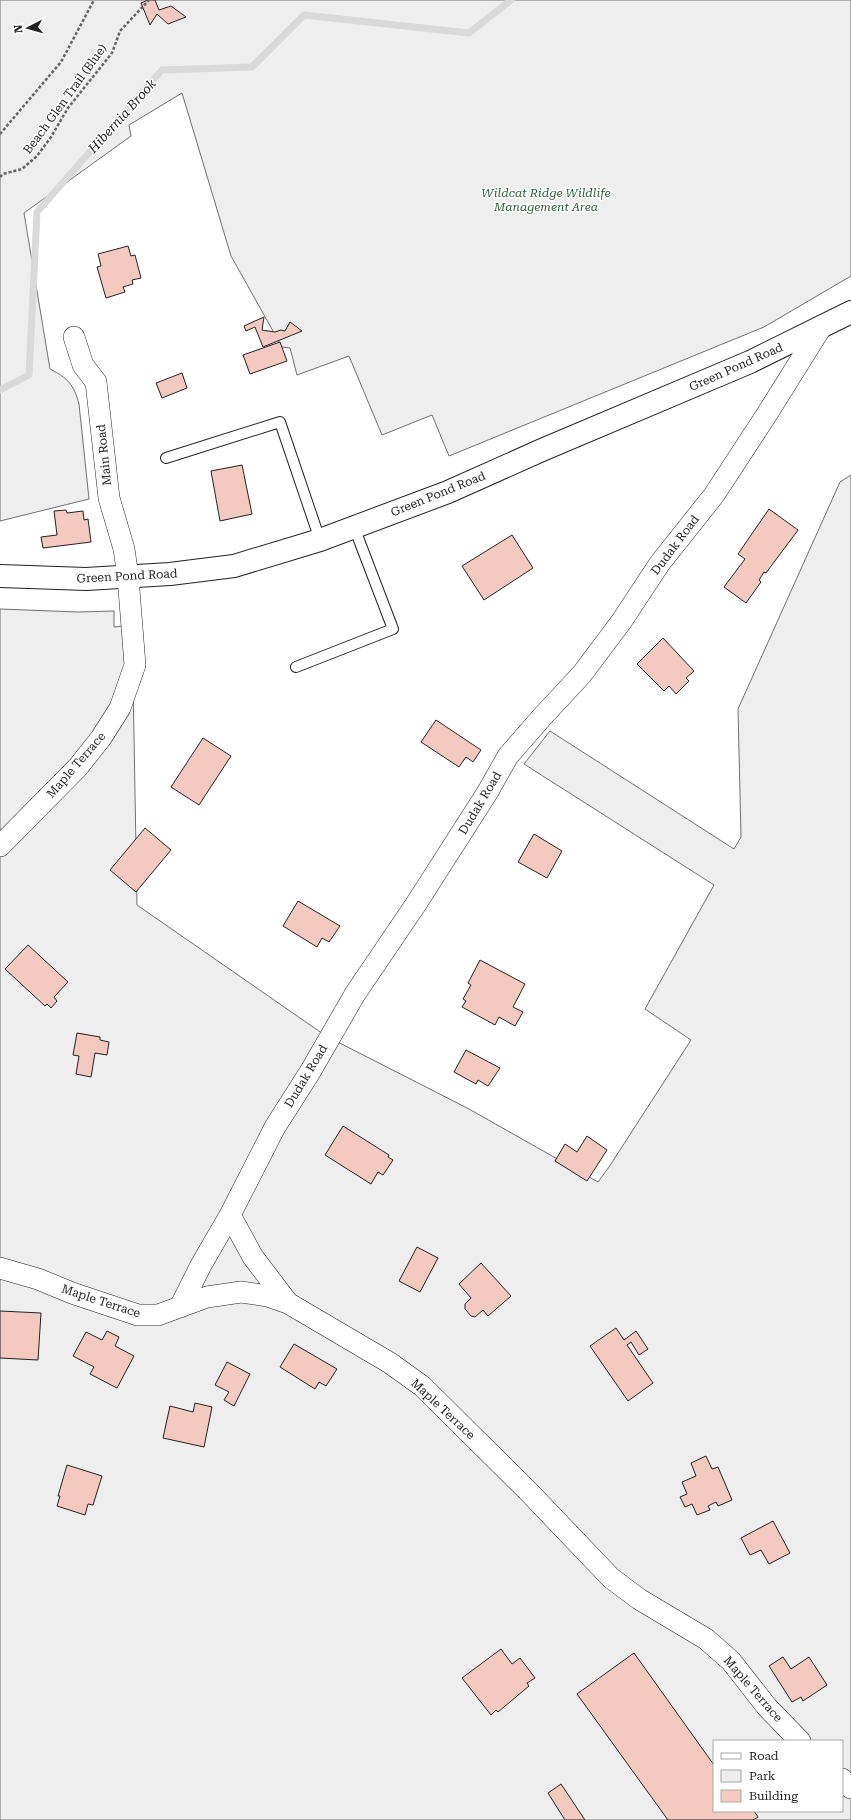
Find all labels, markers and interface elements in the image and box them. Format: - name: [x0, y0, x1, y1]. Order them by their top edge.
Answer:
- north arrow: [8, 8, 48, 48]
- text: N: [12, 24, 25, 34]
- street label: Beach Glen Trail (Blue): [20, 41, 110, 157]
- water label: Hibernia Brook: [84, 75, 160, 157]
- park label: Wildcat Ridge Wildlife Management Area: [481, 186, 611, 214]
- street label: Green Pond Road: [687, 340, 785, 394]
- street label: Main Road: [94, 423, 114, 487]
- street label: Green Pond Road: [389, 468, 488, 519]
- street label: Dudak Road: [648, 512, 702, 578]
- street label: Green Pond Road: [76, 566, 178, 586]
- street label: Maple Terrace: [44, 729, 109, 801]
- street label: Dudak Road: [456, 769, 504, 837]
- street label: Dudak Road: [282, 1042, 330, 1110]
- street label: Maple Terrace: [60, 1282, 143, 1320]
- street label: Maple Terrace: [408, 1376, 478, 1442]
- street label: Maple Terrace: [721, 1653, 786, 1725]
- legend: [713, 1740, 843, 1812]
- text: Road: [749, 1749, 779, 1763]
- text: Park: [749, 1769, 776, 1783]
- text: Building: [749, 1789, 798, 1803]

